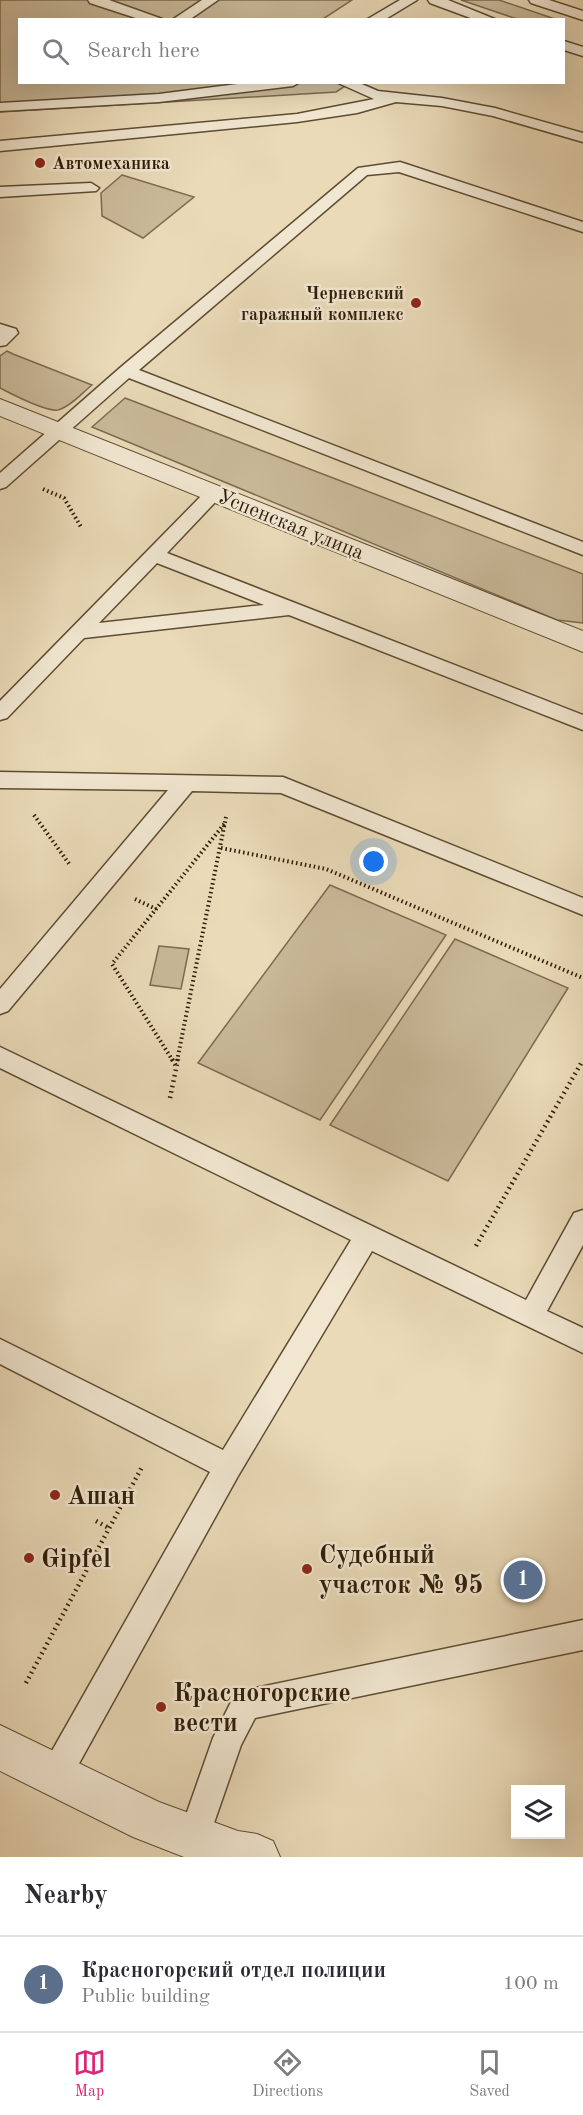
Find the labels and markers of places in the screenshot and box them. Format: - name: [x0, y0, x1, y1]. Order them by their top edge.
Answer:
- place label: Автомеханика: [52, 155, 170, 173]
- marker: Автомеханика: [33, 156, 47, 170]
- place label: Черневский гаражный комплекс: [241, 285, 404, 324]
- marker: Черневский гаражный комплекс: [409, 296, 423, 310]
- place label: Ашан: [67, 1484, 135, 1510]
- marker: Ашан: [48, 1488, 62, 1502]
- place label: Судебный участок № 95: [319, 1543, 483, 1599]
- place label: Gipfel: [41, 1547, 111, 1573]
- marker: Gipfel: [22, 1551, 36, 1565]
- pin: 1: [504, 1558, 542, 1602]
- marker: Судебный участок № 95: [300, 1562, 314, 1576]
- place label: Красногорские вести: [173, 1681, 351, 1737]
- marker: Красногорские вести: [154, 1700, 168, 1714]

